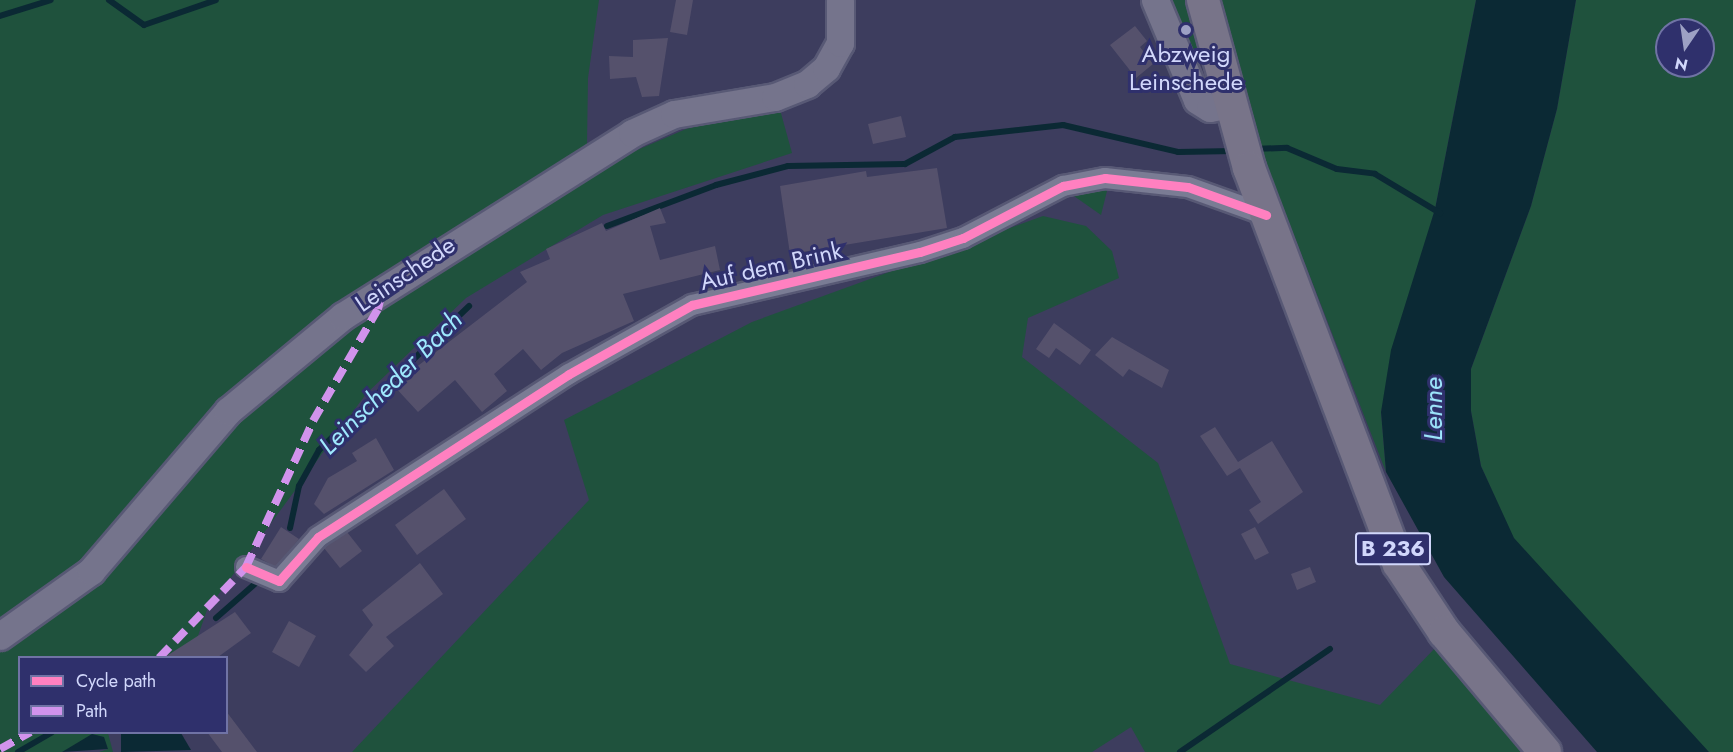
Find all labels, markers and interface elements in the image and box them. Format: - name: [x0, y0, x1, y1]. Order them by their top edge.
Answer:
- north arrow: [1655, 18, 1715, 78]
- marker: Abzweig Leinschede: [1179, 23, 1193, 37]
- place label: Abzweig Leinschede: [1129, 40, 1243, 96]
- text: N: [1673, 51, 1690, 77]
- street label: Leinschede: [350, 230, 460, 318]
- street label: Auf dem Brink: [697, 236, 845, 296]
- water label: Leinscheder Bach: [313, 305, 469, 461]
- water label: Lenne: [1418, 377, 1450, 441]
- road number: B 236: [1354, 530, 1432, 568]
- legend: [18, 656, 228, 734]
- text: Cycle path: [76, 668, 156, 694]
- text: Path: [76, 698, 108, 724]

